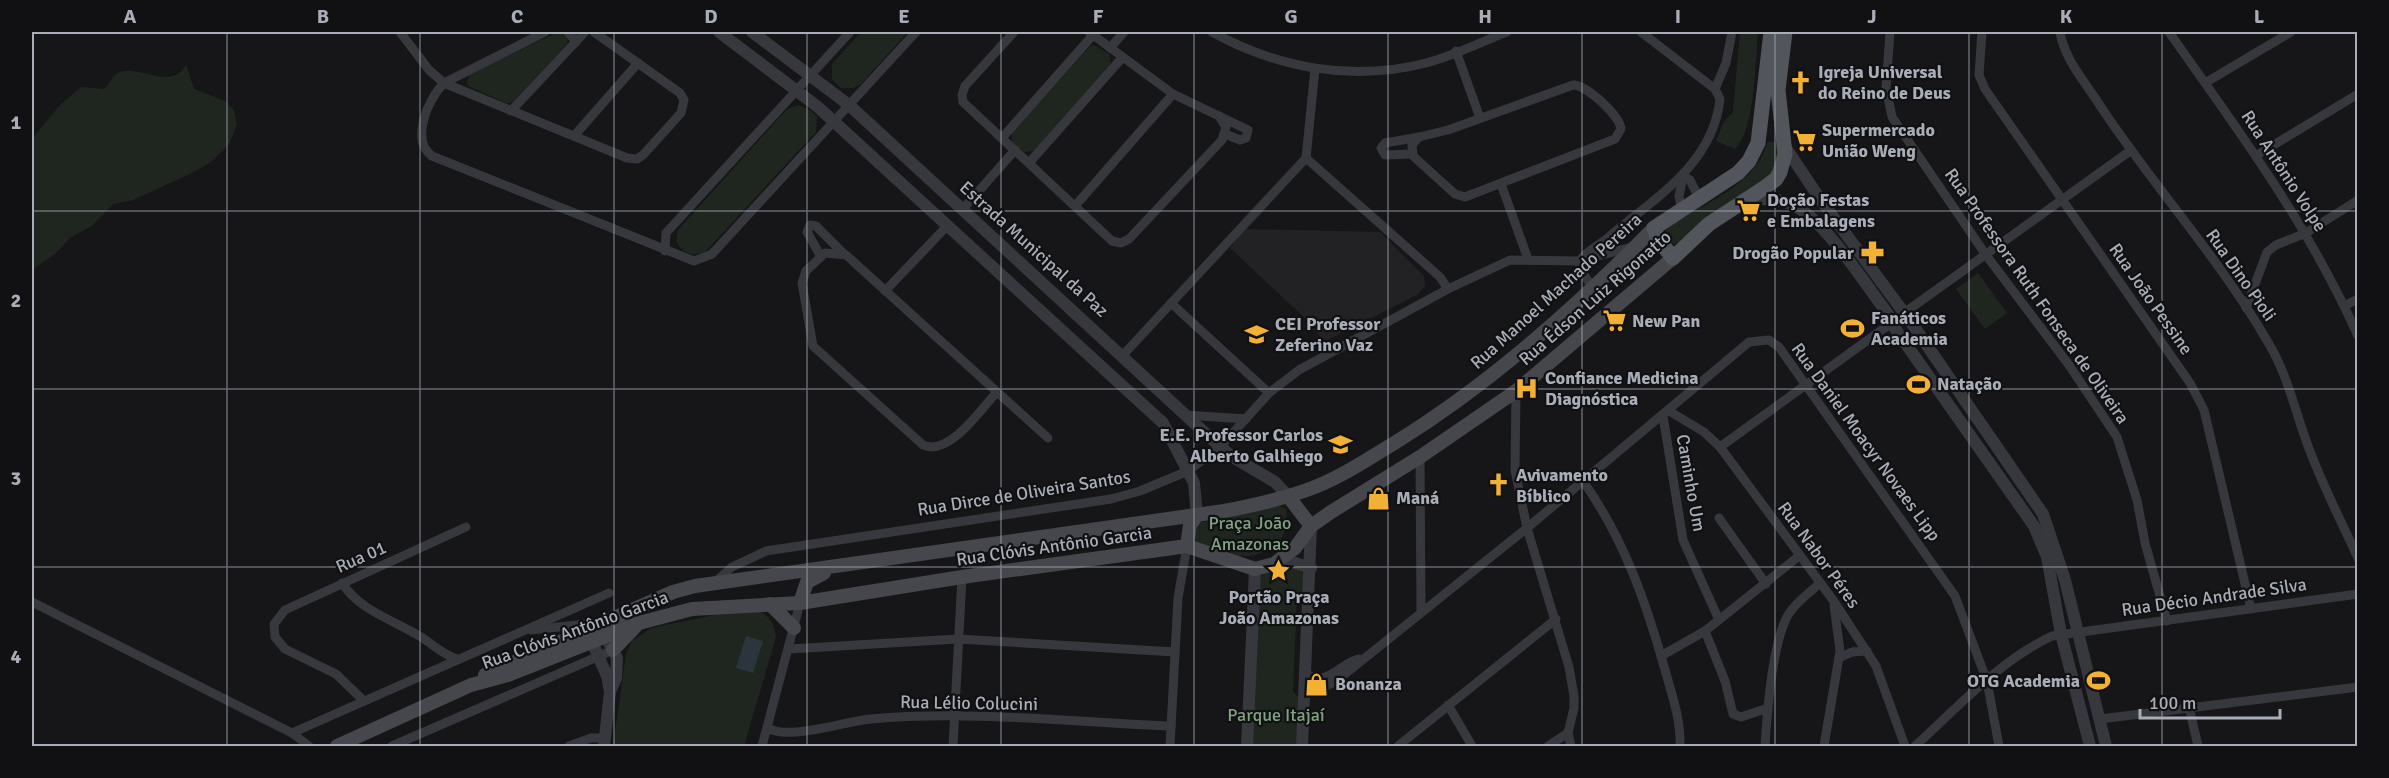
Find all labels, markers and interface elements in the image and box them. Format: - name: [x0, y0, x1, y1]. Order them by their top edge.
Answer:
- text: A: [124, 4, 137, 29]
- text: B: [317, 4, 329, 29]
- text: C: [511, 4, 523, 29]
- text: D: [704, 4, 718, 29]
- text: E: [898, 4, 910, 29]
- text: F: [1093, 4, 1104, 29]
- text: G: [1284, 4, 1298, 29]
- text: H: [1478, 4, 1492, 29]
- text: I: [1675, 4, 1681, 29]
- text: J: [1867, 4, 1877, 29]
- text: K: [2060, 4, 2073, 29]
- text: L: [2254, 4, 2265, 29]
- place label: Igreja Universal do Reino de Deus: [1818, 61, 1951, 104]
- church icon: Igreja Universal do Reino de Deus: [1787, 69, 1813, 95]
- street label: Rua Antônio Volpe: [2237, 106, 2331, 236]
- text: 1: [11, 110, 22, 135]
- place label: Supermercado União Weng: [1822, 119, 1935, 162]
- supermarket icon: Supermercado União Weng: [1791, 127, 1817, 153]
- street label: Rua Professora Ruth Fonseca de Oliveira: [1940, 164, 2134, 428]
- street label: Estrada Municipal da Paz: [955, 176, 1113, 322]
- place label: Doção Festas e Embalagens: [1767, 189, 1875, 232]
- supermarket icon: Doção Festas e Embalagens: [1736, 197, 1762, 223]
- street label: Rua Manoel Machado Pereira: [1466, 208, 1646, 374]
- street label: Rua Dino Pioli: [2201, 225, 2281, 325]
- street label: Rua Édson Luiz Rigonatto: [1514, 226, 1676, 370]
- street label: Rua João Pessine: [2104, 239, 2198, 359]
- pharmacy icon: Drogão Popular: [1859, 240, 1885, 266]
- place label: Drogão Popular: [1732, 242, 1855, 264]
- text: 2: [11, 288, 21, 313]
- place label: Fanáticos Academia: [1871, 307, 1948, 350]
- supermarket icon: New Pan: [1601, 308, 1627, 334]
- place label: New Pan: [1632, 310, 1700, 332]
- place label: CEI Professor Zeferino Vaz: [1275, 313, 1381, 356]
- sports icon: Fanáticos Academia: [1840, 315, 1866, 341]
- school or university icon: CEI Professor Zeferino Vaz: [1244, 321, 1270, 347]
- street label: Rua Daniel Moacyr Novaes Lipp: [1787, 339, 1945, 545]
- place label: Confiance Medicina Diagnóstica: [1545, 367, 1699, 410]
- sports icon: Natação: [1906, 371, 1932, 397]
- place label: Natação: [1937, 373, 2002, 395]
- hospital icon: Confiance Medicina Diagnóstica: [1514, 375, 1540, 401]
- place label: E.E. Professor Carlos Alberto Galhiego: [1160, 424, 1323, 467]
- school or university icon: E.E. Professor Carlos Alberto Galhiego: [1328, 432, 1354, 458]
- street label: Caminho Um: [1672, 433, 1710, 533]
- place label: Avivamento Bíblico: [1516, 464, 1608, 507]
- street label: Rua Dirce de Oliveira Santos: [916, 465, 1132, 521]
- text: 3: [11, 466, 21, 491]
- church icon: Avivamento Bíblico: [1485, 472, 1511, 498]
- shop icon: Maná: [1365, 485, 1391, 511]
- place label: Maná: [1396, 487, 1439, 509]
- street label: Rua Nabor Péres: [1773, 498, 1865, 613]
- park label: Praça João Amazonas: [1209, 512, 1291, 555]
- street label: Rua Clóvis Antônio Garcia: [955, 521, 1153, 571]
- street label: Rua 01: [332, 536, 390, 578]
- place icon: Portão Praça João Amazonas: [1266, 558, 1292, 584]
- street label: Rua Décio Andrade Silva: [2120, 573, 2308, 621]
- street label: Rua Clóvis Antônio Garcia: [479, 586, 671, 674]
- place label: Portão Praça João Amazonas: [1219, 586, 1339, 629]
- text: 4: [11, 644, 22, 669]
- sports icon: OTG Academia: [2085, 668, 2111, 694]
- place label: OTG Academia: [1967, 670, 2080, 692]
- shop icon: Bonanza: [1304, 671, 1330, 697]
- place label: Bonanza: [1335, 673, 1402, 695]
- scale bar: [2140, 682, 2280, 720]
- street label: Rua Lélio Colucini: [900, 691, 1038, 715]
- text: 100 m: [2149, 692, 2196, 714]
- park label: Parque Itajaí: [1227, 704, 1325, 726]

